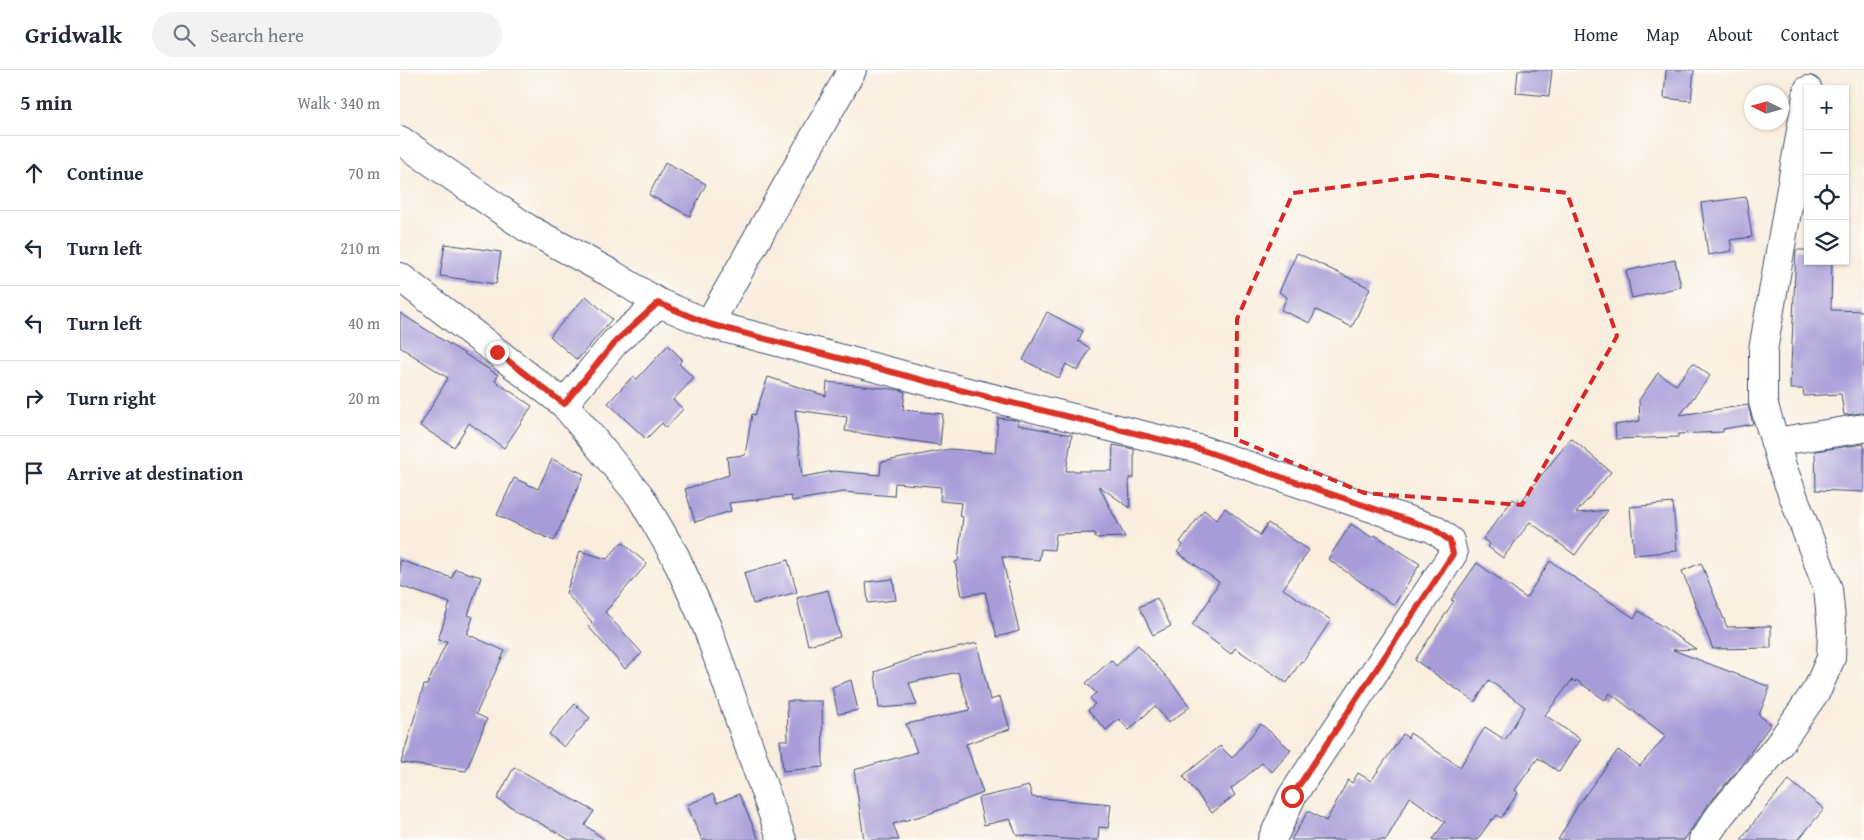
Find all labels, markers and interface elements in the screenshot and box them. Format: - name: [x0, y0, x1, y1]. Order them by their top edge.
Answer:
- search box: [152, 12, 502, 57]
- text: Gridwalk: [25, 17, 122, 52]
- icon: search: [170, 21, 198, 49]
- text: Search here: [210, 21, 304, 49]
- text: Home: [1574, 21, 1618, 48]
- text: Map: [1646, 21, 1679, 48]
- text: About: [1707, 21, 1753, 48]
- text: Contact: [1781, 21, 1839, 48]
- north arrow: [1744, 85, 1789, 130]
- map controls: [1804, 85, 1849, 265]
- button: +: [1804, 85, 1849, 130]
- text: 5 min: [20, 87, 72, 118]
- text: Walk · 340 m: [297, 91, 380, 115]
- button: −: [1804, 130, 1849, 175]
- icon: ahead: [20, 159, 48, 187]
- text: Continue: [67, 159, 144, 187]
- text: 70 m: [348, 161, 380, 185]
- button: locate: [1804, 175, 1849, 220]
- button: layers: [1804, 220, 1849, 265]
- icon: left: [20, 234, 48, 262]
- text: Turn left: [67, 234, 142, 262]
- text: 210 m: [340, 236, 380, 260]
- icon: left: [20, 309, 48, 337]
- text: Turn left: [67, 309, 142, 337]
- text: 40 m: [348, 311, 380, 335]
- route end: [486, 341, 509, 364]
- icon: right: [20, 384, 48, 412]
- text: Turn right: [67, 384, 156, 412]
- text: 20 m: [348, 386, 380, 410]
- icon: arrive: [20, 459, 48, 487]
- text: Arrive at destination: [67, 459, 243, 487]
- route start: [1281, 785, 1304, 808]

